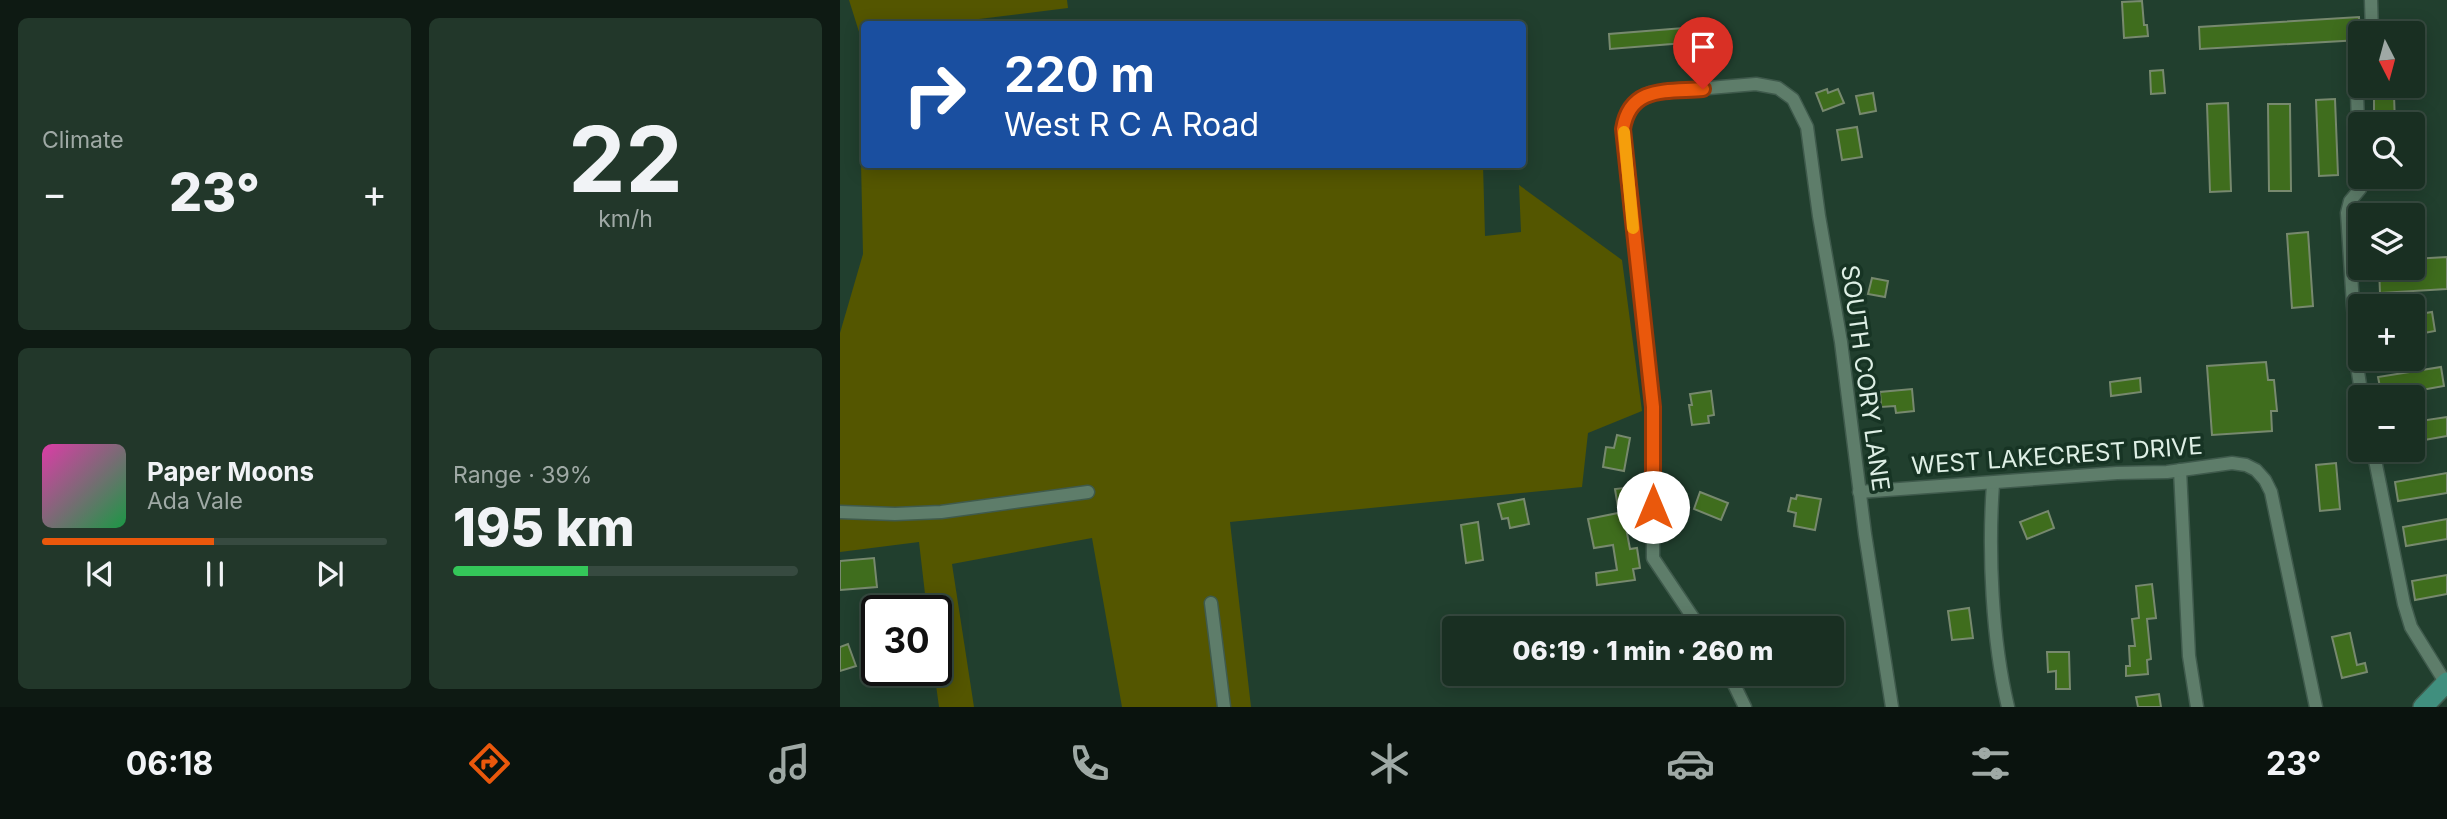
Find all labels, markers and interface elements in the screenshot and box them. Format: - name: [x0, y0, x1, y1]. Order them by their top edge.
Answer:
- pin: [1673, 17, 1733, 89]
- north arrow: [2348, 21, 2426, 98]
- map controls: [2348, 21, 2425, 462]
- icon: arrive: [1684, 28, 1722, 66]
- text: 220 m: [1004, 45, 1155, 104]
- icon: right: [889, 49, 980, 140]
- text: 22: [568, 104, 683, 214]
- text: West R C A Road: [1004, 105, 1259, 144]
- button: search: [2348, 112, 2425, 189]
- text: Climate: [42, 126, 124, 154]
- text: 23°: [169, 161, 260, 224]
- text: −: [42, 170, 67, 216]
- text: +: [362, 170, 387, 216]
- button: layers: [2348, 203, 2425, 280]
- text: km/h: [598, 205, 653, 233]
- street label: SOUTH CORY LANE: [1835, 263, 1896, 493]
- button: +: [2348, 294, 2425, 371]
- button: −: [2348, 385, 2425, 462]
- street label: WEST LAKECREST DRIVE: [1910, 431, 2203, 480]
- text: Paper Moons: [147, 456, 314, 487]
- text: Range · 39%: [453, 461, 592, 489]
- position arrow: [1616, 470, 1690, 544]
- text: Ada Vale: [147, 487, 243, 515]
- text: 195 km: [453, 496, 635, 559]
- icon: previous: [81, 555, 119, 593]
- icon: pause: [196, 555, 234, 593]
- icon: next: [311, 555, 349, 593]
- speed limit sign: 30: [861, 595, 952, 686]
- text: 06:19 · 1 min · 260 m: [1513, 635, 1773, 666]
- icon: directions: [465, 739, 514, 788]
- icon: music: [765, 739, 814, 788]
- icon: phone: [1065, 739, 1114, 788]
- icon: climate: [1365, 739, 1414, 788]
- icon: car: [1666, 739, 1715, 788]
- icon: filters: [1966, 739, 2015, 788]
- text: 06:18: [126, 744, 213, 783]
- text: 23°: [2266, 744, 2321, 783]

